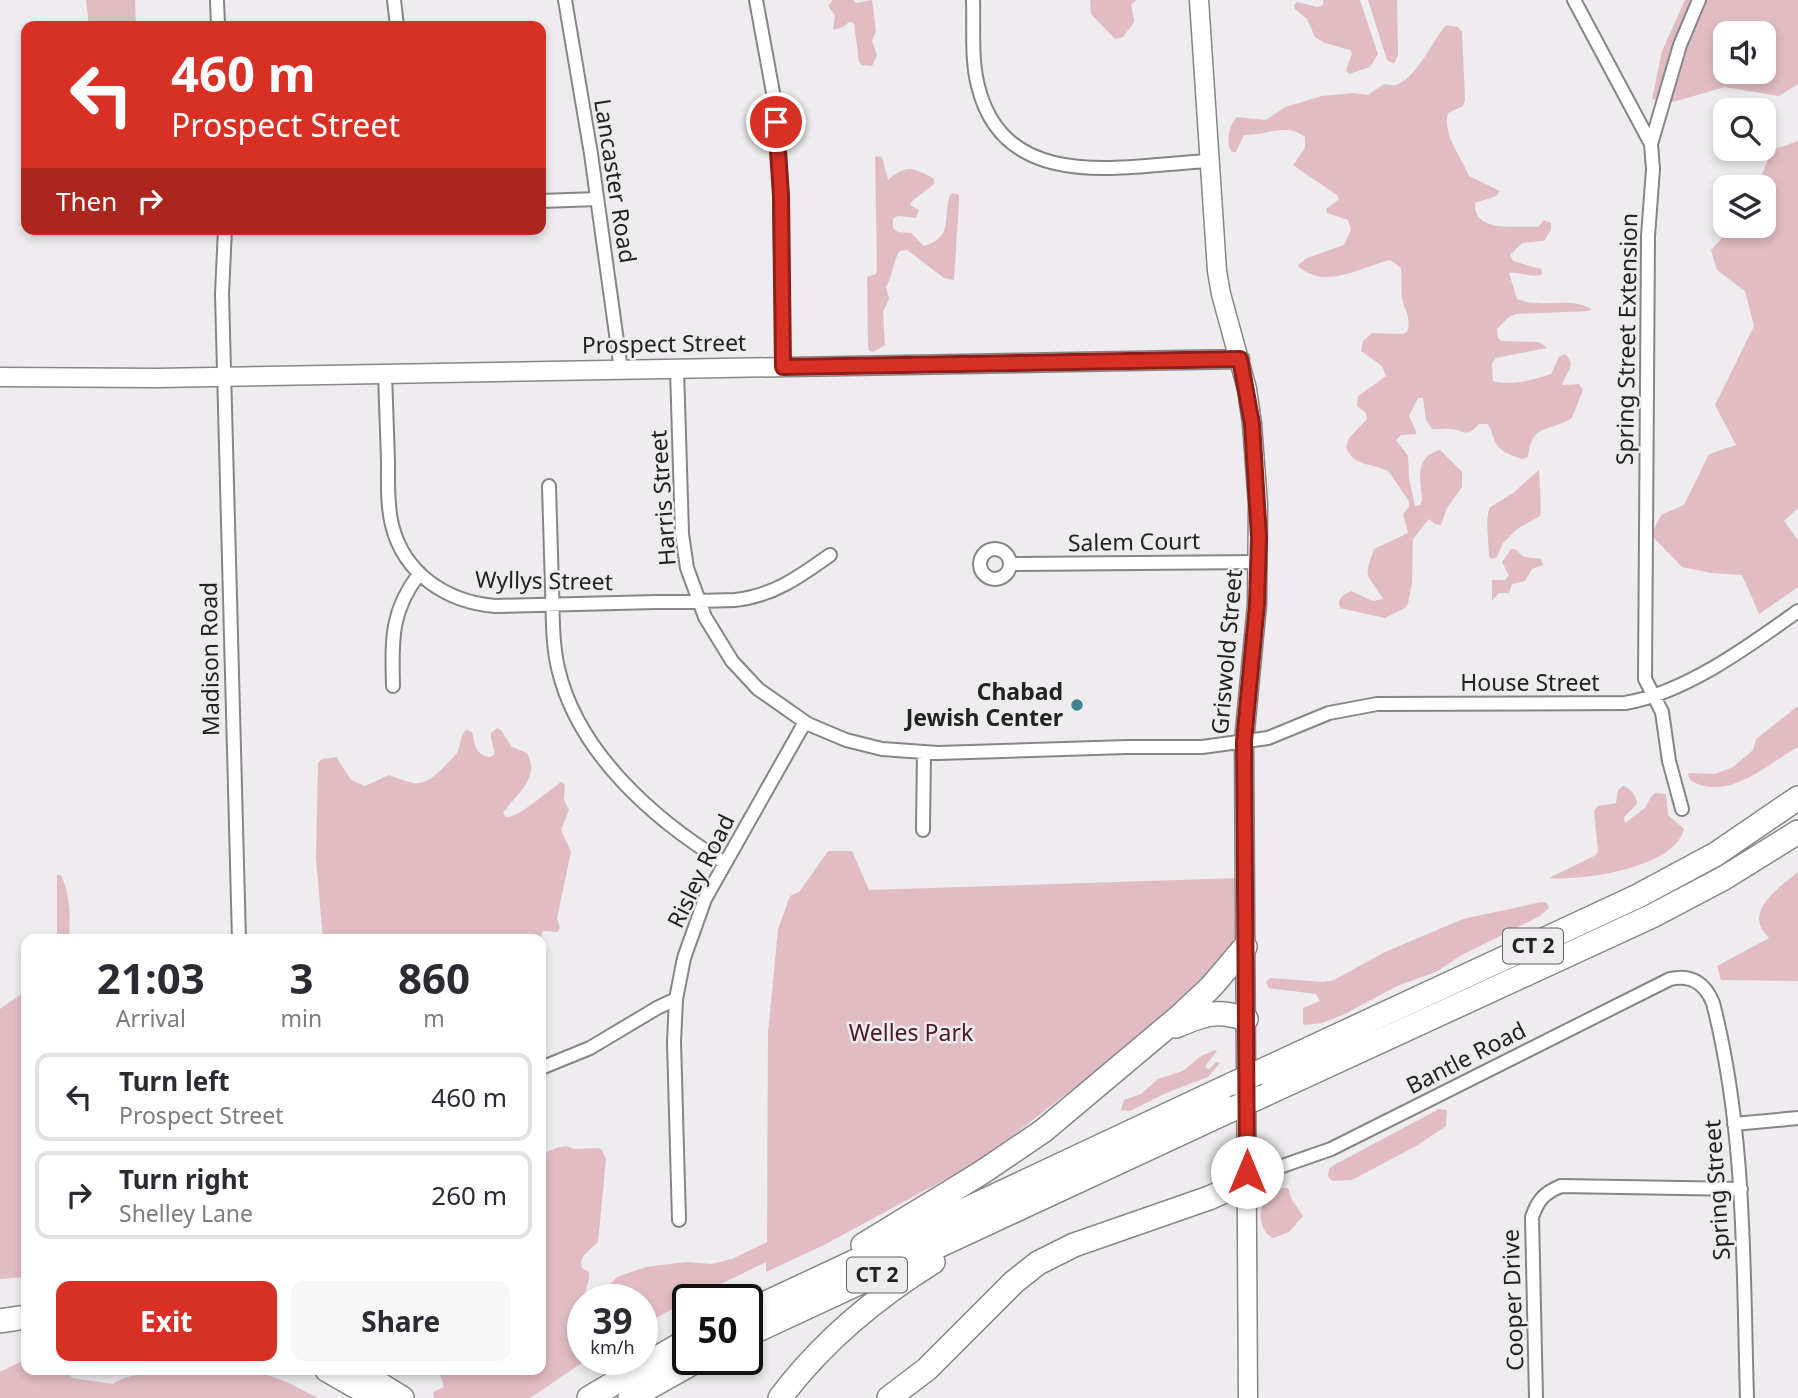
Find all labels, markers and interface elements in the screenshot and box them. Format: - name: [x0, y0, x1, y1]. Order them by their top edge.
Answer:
- map controls: [1713, 21, 1776, 238]
- button: sound: [1713, 21, 1776, 84]
- text: 460 m: [171, 40, 316, 106]
- icon: left: [56, 49, 147, 140]
- pin: [746, 92, 806, 152]
- street label: Lancaster Road: [587, 96, 645, 265]
- button: search: [1713, 98, 1776, 161]
- text: Prospect Street: [171, 103, 400, 146]
- icon: arrive: [757, 103, 795, 141]
- button: layers: [1713, 175, 1776, 238]
- icon: right: [131, 182, 169, 220]
- text: Then: [56, 183, 117, 219]
- street label: Spring Street Extension: [1608, 213, 1644, 465]
- street label: Prospect Street: [581, 326, 747, 360]
- street label: Harris Street: [641, 429, 683, 567]
- street label: Salem Court: [1068, 524, 1200, 558]
- street label: Wyllys Street: [475, 563, 613, 597]
- street label: Griswold Street: [1203, 568, 1249, 736]
- street label: Madison Road: [192, 582, 226, 736]
- street label: House Street: [1460, 666, 1600, 698]
- place label: Chabad Jewish Center: [904, 675, 1063, 733]
- marker: Chabad Jewish Center: [1069, 697, 1085, 713]
- street label: Risley Road: [659, 808, 741, 933]
- road number: CT 2: [1503, 928, 1563, 964]
- text: 21:03: [97, 949, 205, 1006]
- text: 3: [289, 949, 313, 1006]
- text: 860: [398, 949, 470, 1006]
- text: Arrival: [116, 1002, 186, 1034]
- text: min: [281, 1002, 322, 1034]
- text: m: [423, 1002, 445, 1034]
- street label: Bantle Road: [1400, 1013, 1531, 1101]
- park label: Welles Park: [849, 1016, 974, 1048]
- text: Turn left: [119, 1063, 230, 1099]
- icon: left: [60, 1078, 98, 1116]
- text: 460 m: [431, 1079, 507, 1115]
- text: Prospect Street: [119, 1099, 284, 1131]
- street label: Spring Street: [1695, 1119, 1737, 1261]
- position arrow: [1210, 1135, 1284, 1209]
- text: Turn right: [119, 1161, 249, 1197]
- icon: right: [60, 1176, 98, 1214]
- text: 260 m: [431, 1177, 507, 1213]
- text: Shelley Lane: [119, 1197, 253, 1229]
- street label: Cooper Drive: [1494, 1229, 1530, 1371]
- road number: CT 2: [847, 1258, 907, 1292]
- button: Exit: [56, 1281, 277, 1361]
- button: Share: [291, 1281, 511, 1361]
- speed limit sign: 50: [672, 1284, 763, 1375]
- text: 39: [592, 1297, 633, 1344]
- text: km/h: [590, 1335, 635, 1359]

